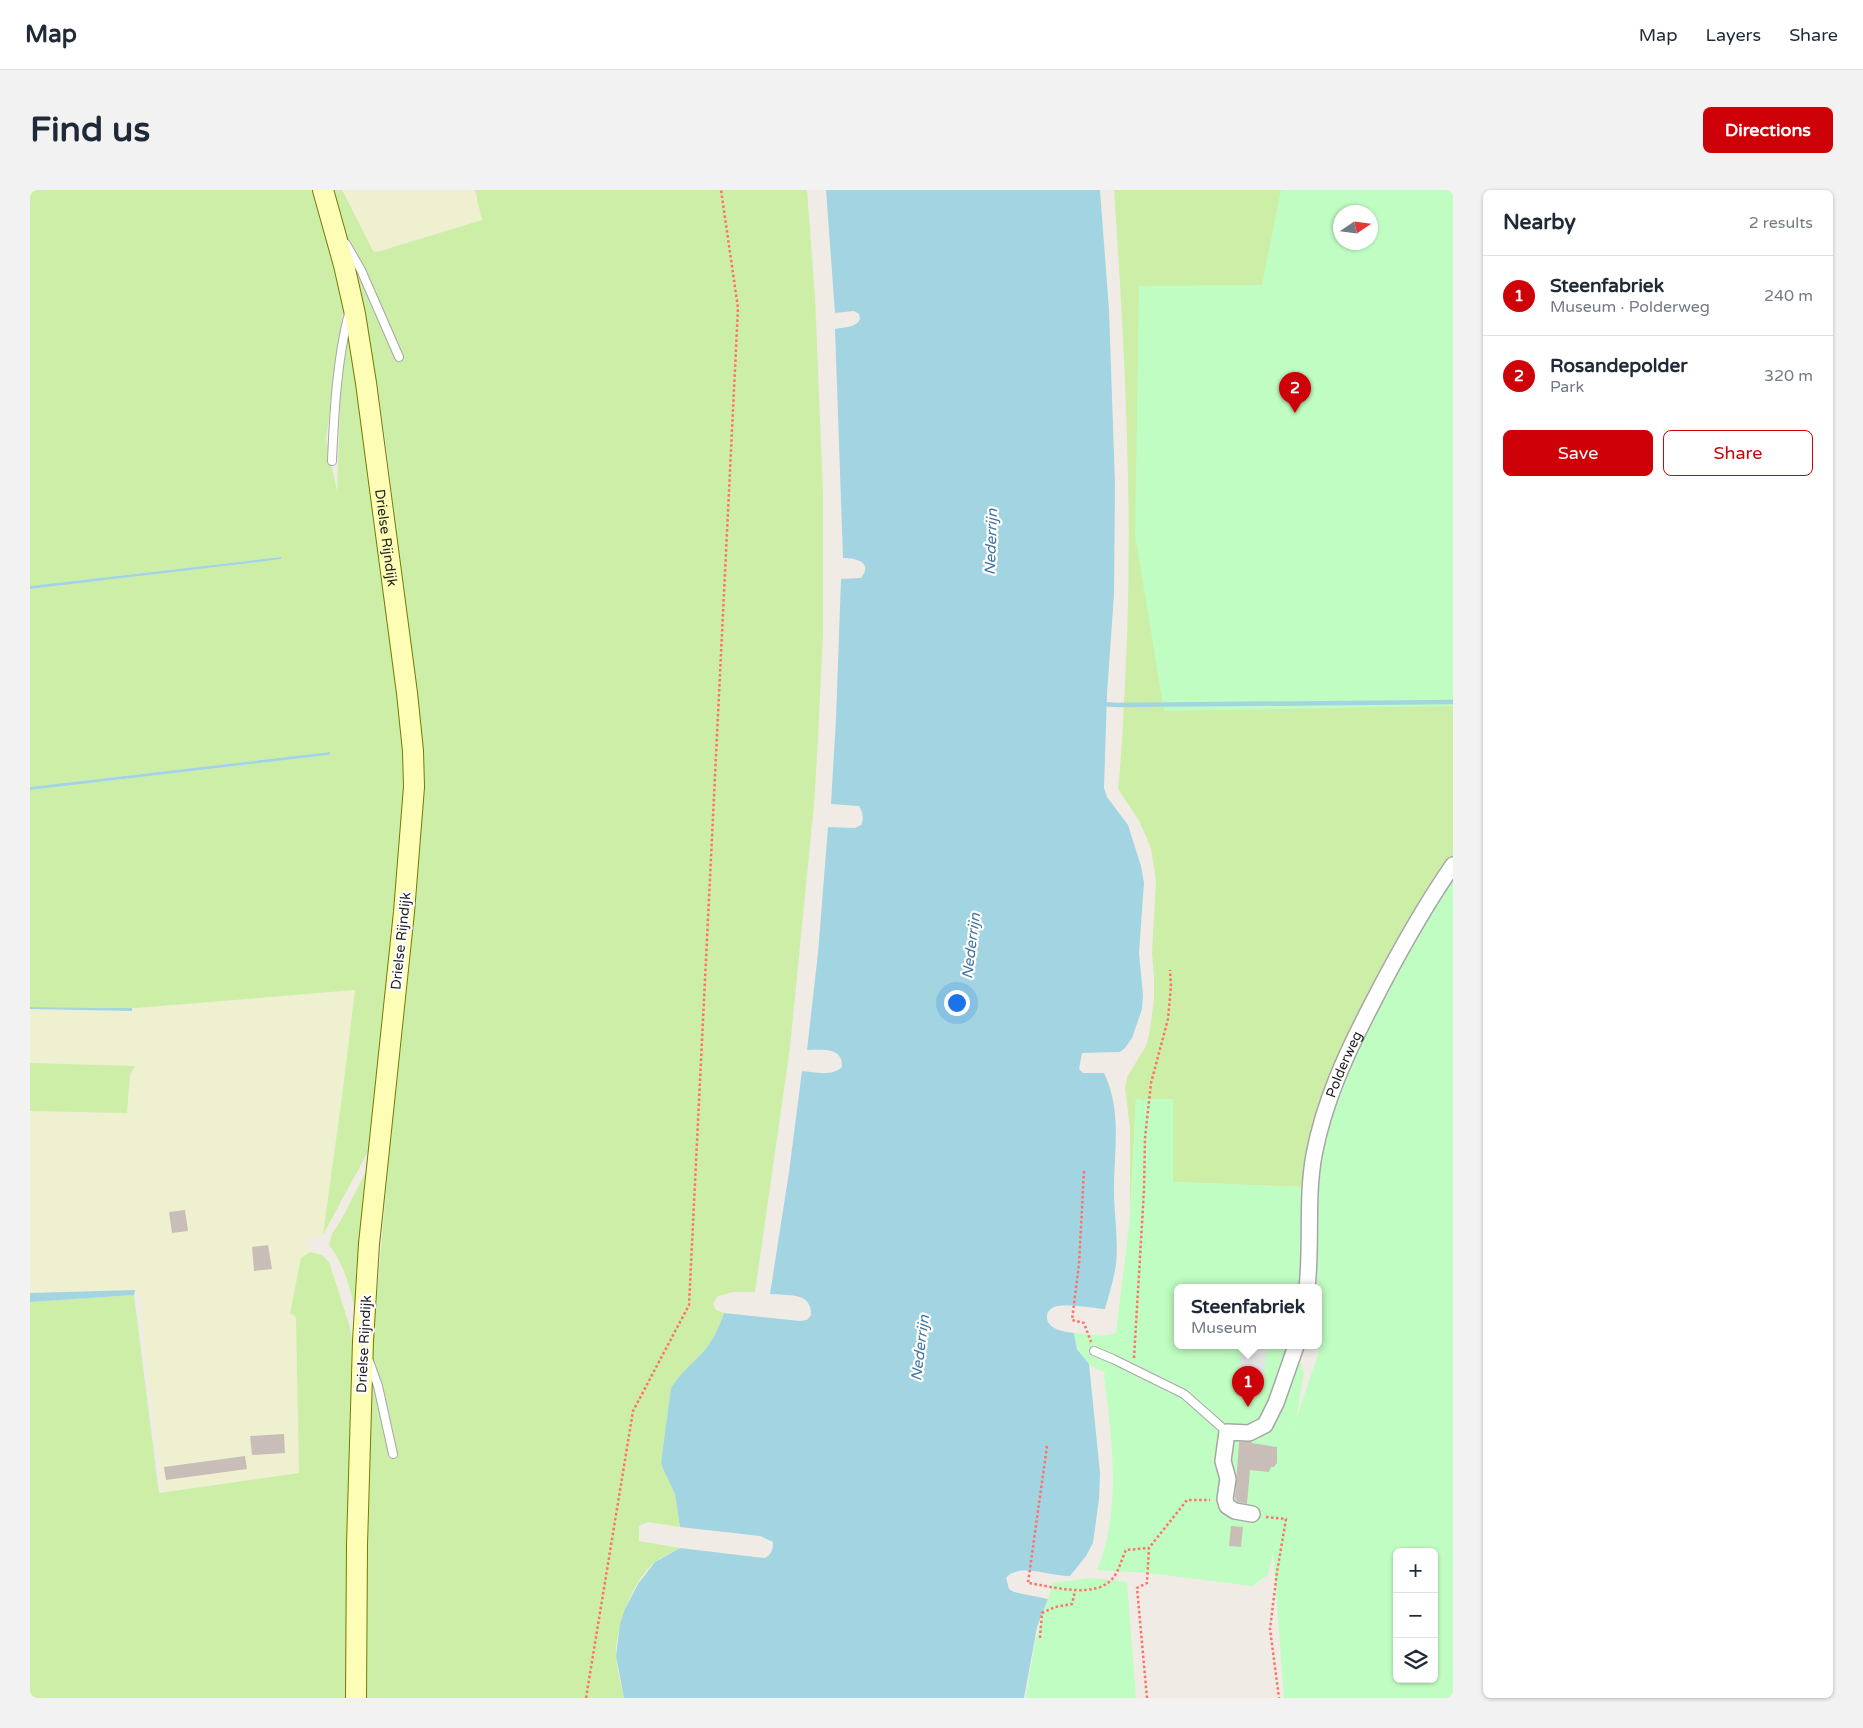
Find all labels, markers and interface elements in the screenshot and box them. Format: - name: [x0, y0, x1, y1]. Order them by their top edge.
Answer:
- text: Map: [25, 20, 77, 49]
- text: Map: [1639, 24, 1678, 46]
- text: Layers: [1706, 24, 1761, 46]
- text: Share: [1789, 24, 1838, 46]
- button: Directions: [1703, 107, 1833, 153]
- text: Find us: [30, 109, 150, 151]
- north arrow: [1333, 205, 1378, 250]
- text: Nearby: [1503, 210, 1576, 235]
- text: 2 results: [1749, 213, 1813, 233]
- text: Steenfabriek: [1550, 275, 1664, 297]
- text: 1: [1514, 286, 1524, 306]
- text: 240 m: [1764, 286, 1813, 306]
- text: Museum · Polderweg: [1550, 297, 1710, 317]
- text: Rosandepolder: [1550, 355, 1687, 377]
- text: 2: [1514, 366, 1524, 386]
- text: 320 m: [1764, 366, 1813, 386]
- pin: 2: [1279, 372, 1311, 413]
- text: Park: [1550, 377, 1584, 397]
- button: Save: [1503, 430, 1653, 476]
- button: Share: [1663, 430, 1813, 476]
- street label: Drielse Rijndijk: [372, 488, 401, 588]
- water label: Nederrijn: [981, 508, 1001, 576]
- street label: Drielse Rijndijk: [387, 891, 415, 991]
- water label: Nederrijn: [958, 911, 984, 980]
- your location: [944, 990, 970, 1016]
- street label: Polderweg: [1322, 1028, 1366, 1100]
- popup: [1174, 1284, 1322, 1349]
- street label: Drielse Rijndijk: [353, 1294, 375, 1393]
- text: Steenfabriek: [1191, 1296, 1305, 1318]
- water label: Nederrijn: [907, 1313, 933, 1382]
- text: Museum: [1191, 1318, 1257, 1338]
- pin: 1: [1232, 1366, 1264, 1407]
- map controls: [1393, 1548, 1438, 1683]
- button: +: [1393, 1548, 1438, 1593]
- button: −: [1393, 1593, 1438, 1638]
- button: layers: [1393, 1638, 1438, 1683]

